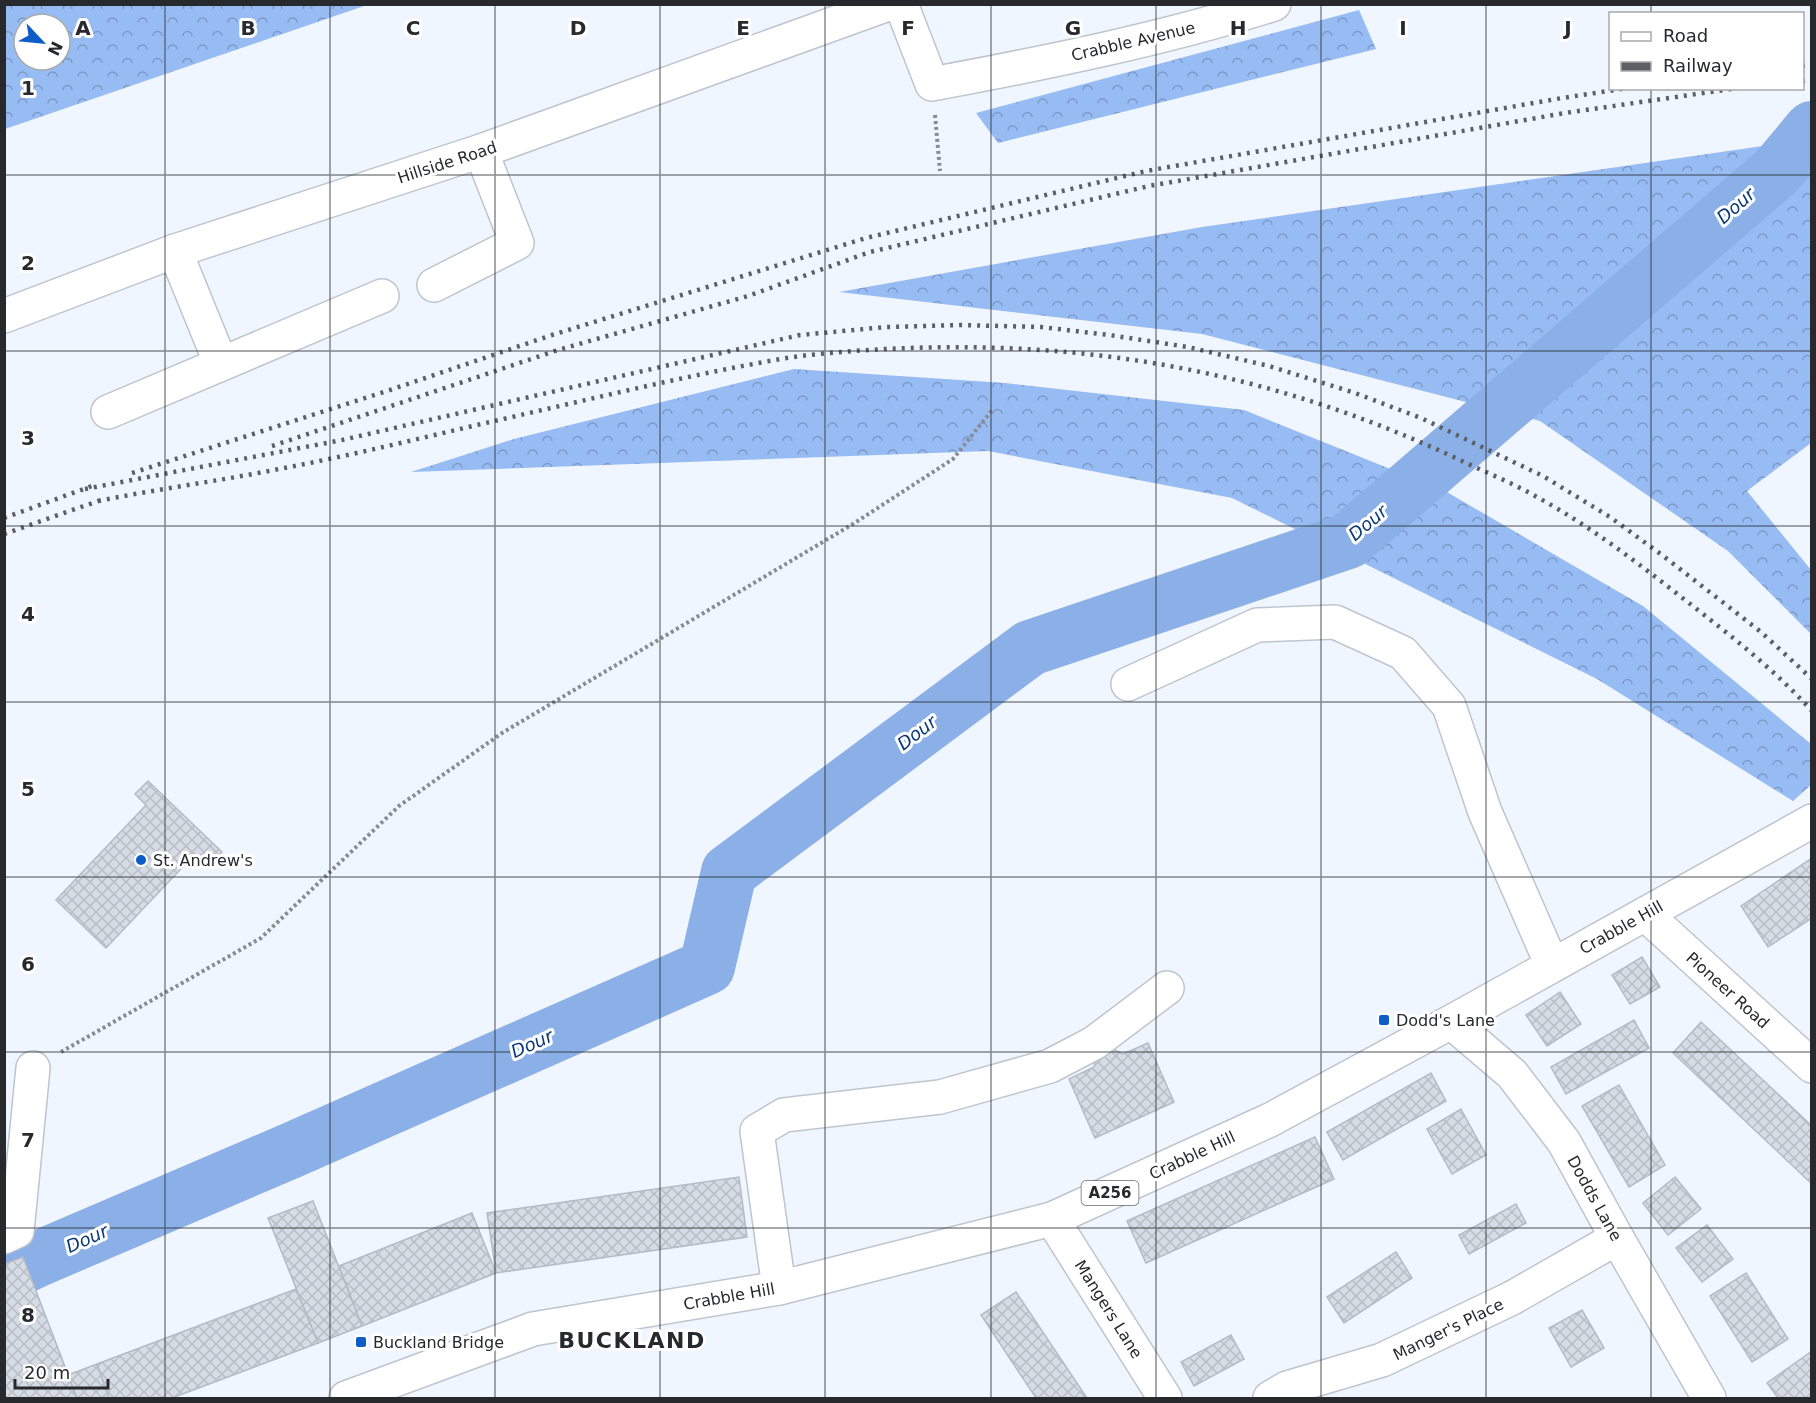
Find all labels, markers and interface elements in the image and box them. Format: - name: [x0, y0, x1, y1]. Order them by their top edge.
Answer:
- north arrow: [12, 12, 72, 72]
- legend: [1609, 12, 1804, 90]
- text: A: [75, 16, 91, 40]
- text: B: [240, 16, 256, 40]
- text: C: [406, 16, 420, 40]
- text: D: [570, 16, 586, 40]
- text: E: [736, 16, 750, 40]
- text: F: [901, 16, 915, 40]
- text: G: [1065, 16, 1081, 40]
- text: H: [1230, 16, 1246, 40]
- text: I: [1399, 16, 1407, 40]
- text: J: [1562, 16, 1572, 40]
- street label: Crabble Avenue: [1069, 18, 1197, 65]
- text: Road: [1663, 25, 1708, 46]
- text: N: [44, 38, 67, 59]
- text: Railway: [1663, 55, 1733, 76]
- text: 1: [21, 76, 35, 100]
- street label: Hillside Road: [395, 137, 499, 187]
- water label: Dour: [1712, 182, 1760, 228]
- text: 2: [21, 251, 35, 275]
- text: 3: [21, 426, 35, 450]
- water label: Dour: [1344, 500, 1392, 545]
- text: 4: [21, 602, 35, 626]
- water label: Dour: [893, 710, 942, 754]
- text: 5: [21, 777, 35, 801]
- place label: St. Andrew's: [153, 851, 253, 870]
- marker: St. Andrew's: [134, 853, 148, 867]
- street label: Crabble Hill: [1576, 897, 1666, 958]
- street label: Pioneer Road: [1682, 948, 1773, 1033]
- text: 6: [21, 952, 35, 976]
- place label: Dodd's Lane: [1396, 1011, 1495, 1030]
- marker: Dodd's Lane: [1377, 1013, 1391, 1027]
- water label: Dour: [508, 1024, 557, 1062]
- street label: Crabble Hill: [1146, 1127, 1238, 1184]
- text: 7: [21, 1128, 35, 1152]
- street label: Dodds Lane: [1563, 1152, 1626, 1244]
- road number: A256: [1082, 1181, 1138, 1205]
- water label: Dour: [63, 1219, 112, 1257]
- street label: Mangers Lane: [1071, 1257, 1146, 1362]
- street label: Crabble Hill: [682, 1279, 776, 1314]
- street label: Manger's Place: [1390, 1294, 1507, 1364]
- text: 8: [21, 1303, 35, 1327]
- district label: BUCKLAND: [558, 1328, 706, 1353]
- place label: Buckland Bridge: [373, 1333, 504, 1352]
- marker: Buckland Bridge: [354, 1335, 368, 1349]
- scale bar: [15, 1352, 108, 1390]
- text: 20 m: [24, 1362, 70, 1383]

